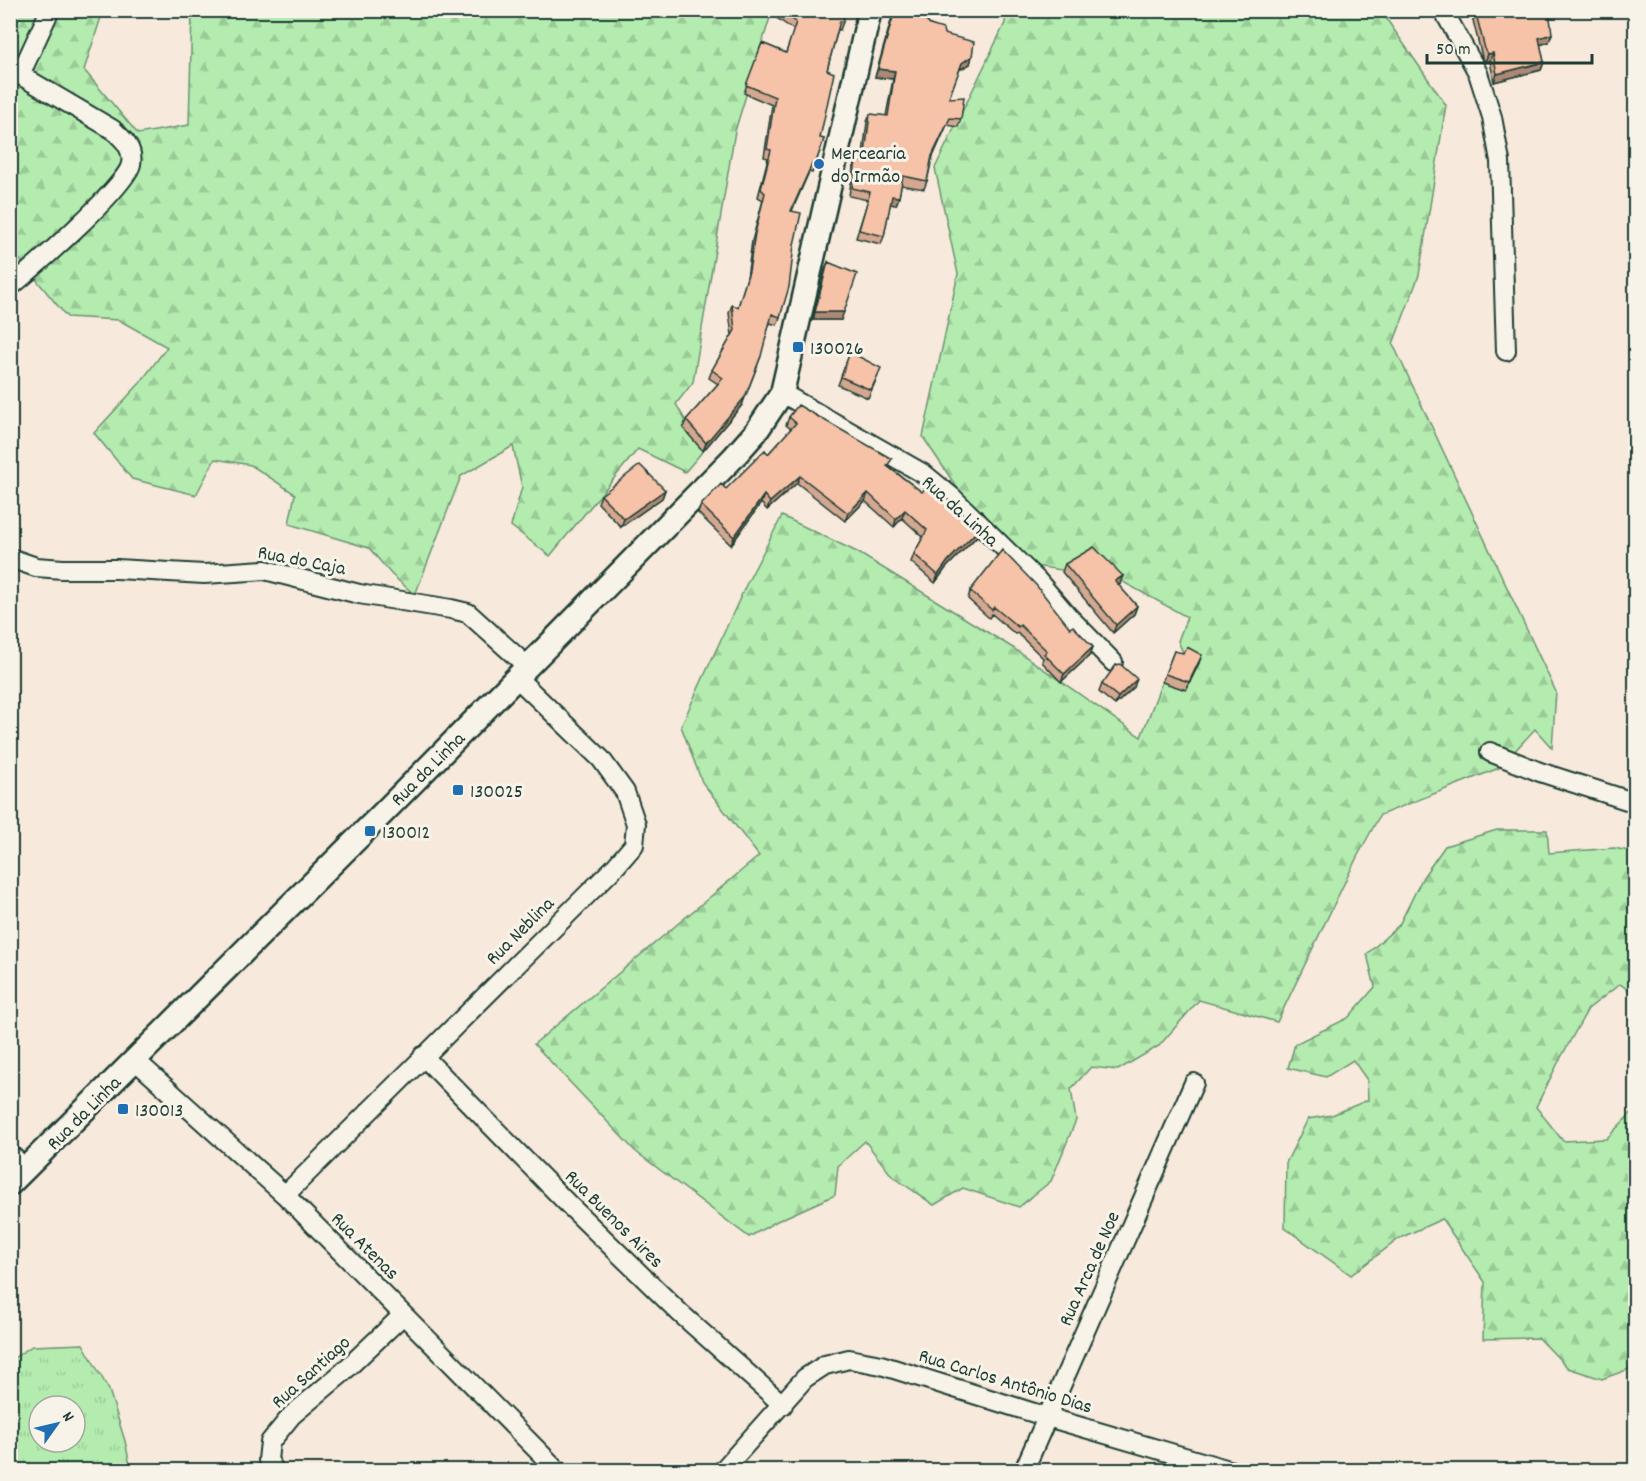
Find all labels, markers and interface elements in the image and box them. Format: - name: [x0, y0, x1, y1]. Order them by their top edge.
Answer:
- scale bar: [1427, 27, 1592, 65]
- text: 50 m: [1436, 38, 1471, 63]
- place label: Mercearia do Irmão: [831, 141, 906, 192]
- marker: Mercearia do Irmão: [812, 157, 826, 171]
- place label: 130026: [810, 336, 864, 364]
- marker: 130026: [791, 340, 805, 354]
- street label: Rua da Linha: [914, 470, 1004, 555]
- street label: Rua do Caja: [255, 540, 348, 584]
- street label: Rua da Linha: [386, 726, 473, 814]
- place label: 130025: [470, 779, 523, 807]
- marker: 130025: [451, 783, 465, 797]
- place label: 130012: [382, 820, 430, 848]
- marker: 130012: [363, 824, 377, 838]
- street label: Rua Neblina: [481, 891, 562, 973]
- street label: Rua da Linha: [42, 1070, 129, 1158]
- place label: 130013: [135, 1098, 183, 1126]
- marker: 130013: [116, 1102, 130, 1116]
- street label: Rua Buenos Aires: [557, 1164, 669, 1276]
- street label: Rua Atenas: [323, 1207, 404, 1288]
- street label: Rua Arca de Noe: [1053, 1207, 1129, 1331]
- street label: Rua Santiago: [266, 1330, 358, 1416]
- street label: Rua Carlos Antônio Dias: [915, 1343, 1095, 1423]
- north arrow: [27, 1394, 87, 1454]
- text: N: [56, 1407, 79, 1427]

